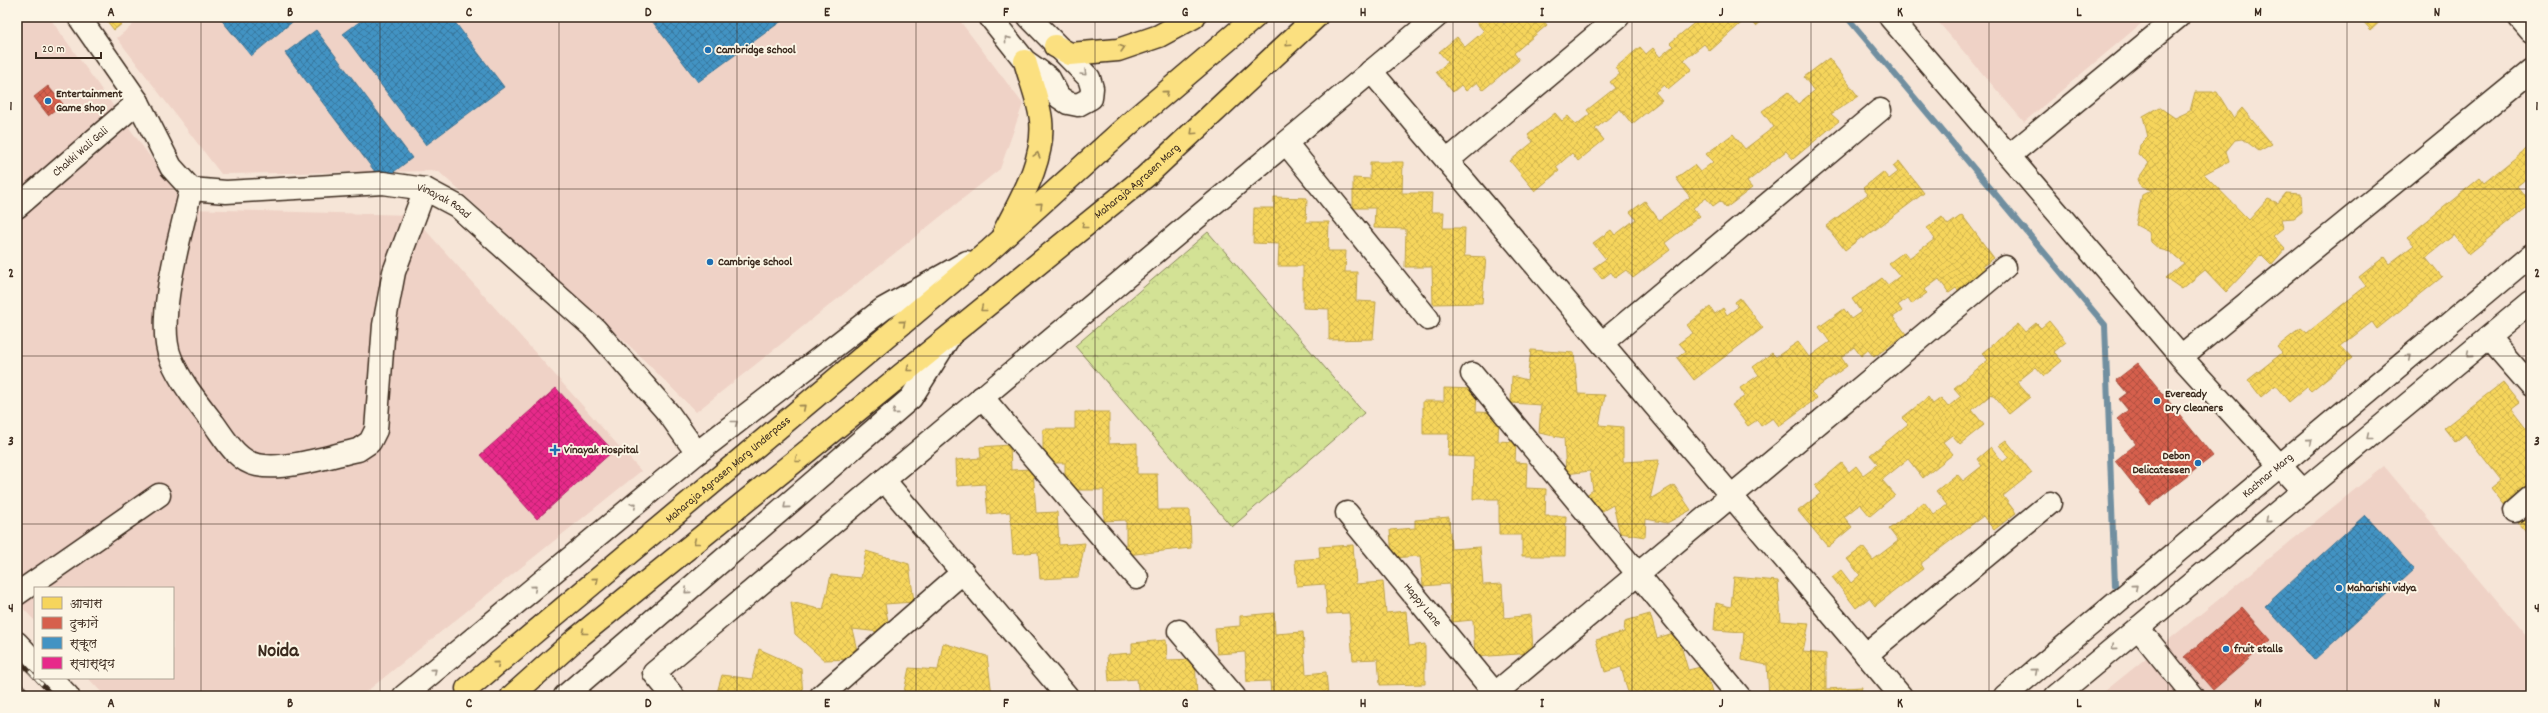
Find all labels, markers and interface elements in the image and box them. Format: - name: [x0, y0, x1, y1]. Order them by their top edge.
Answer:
- text: A: [107, 4, 115, 23]
- text: B: [287, 4, 293, 23]
- text: C: [466, 4, 473, 23]
- text: D: [645, 4, 652, 23]
- text: E: [824, 4, 831, 23]
- text: F: [1003, 4, 1009, 23]
- text: G: [1182, 4, 1189, 23]
- text: H: [1360, 4, 1367, 23]
- text: I: [1540, 4, 1545, 23]
- text: J: [1719, 4, 1724, 23]
- text: K: [1897, 4, 1903, 23]
- text: L: [2076, 4, 2082, 23]
- text: M: [2254, 4, 2262, 23]
- text: N: [2434, 4, 2440, 23]
- scale bar: [36, 34, 101, 60]
- one-way arrow: [1005, 36, 1012, 43]
- one-way arrow: [1285, 39, 1293, 46]
- text: 20 m: [42, 41, 65, 58]
- place label: Cambridge School: [716, 42, 796, 59]
- one-way arrow: [1119, 44, 1126, 53]
- marker: Cambridge School: [703, 45, 713, 55]
- one-way arrow: [1079, 68, 1087, 76]
- place label: Entertainment Game Shop: [56, 86, 123, 117]
- one-way arrow: [1161, 90, 1169, 97]
- marker: Entertainment Game Shop: [43, 96, 53, 106]
- text: 1: [10, 98, 13, 117]
- text: 1: [2536, 98, 2539, 117]
- street label: Chakki Wali Gali: [49, 123, 112, 181]
- one-way arrow: [1190, 128, 1198, 135]
- street label: Maharaja Agrasen Marg: [1091, 140, 1184, 223]
- one-way arrow: [1032, 152, 1041, 159]
- street label: Vinayak Road: [416, 179, 474, 223]
- one-way arrow: [1035, 202, 1043, 210]
- one-way arrow: [1081, 221, 1088, 228]
- place label: Cambrige School: [718, 254, 792, 271]
- marker: Cambrige School: [705, 257, 715, 267]
- text: 2: [8, 265, 14, 284]
- text: 2: [2534, 265, 2540, 284]
- one-way arrow: [981, 304, 988, 311]
- one-way arrow: [898, 321, 905, 328]
- one-way arrow: [2466, 350, 2473, 357]
- one-way arrow: [2405, 355, 2412, 362]
- one-way arrow: [906, 365, 914, 372]
- place label: Eveready Dry Cleaners: [2165, 386, 2223, 417]
- marker: Eveready Dry Cleaners: [2152, 396, 2162, 406]
- one-way arrow: [798, 404, 806, 411]
- one-way arrow: [892, 408, 899, 415]
- street label: Maharaja Agrasen Marg Underpass: [662, 412, 795, 527]
- one-way arrow: [730, 421, 737, 428]
- text: 3: [8, 433, 14, 452]
- one-way arrow: [2366, 433, 2373, 440]
- text: 3: [2534, 433, 2540, 452]
- one-way arrow: [2305, 438, 2312, 445]
- place label: Vinayak Hospital: [564, 442, 639, 459]
- marker: Vinayak Hospital: [549, 444, 561, 456]
- place label: Debon Delicatessen: [2132, 448, 2190, 479]
- street label: Kachnar Marg: [2239, 449, 2297, 502]
- one-way arrow: [795, 455, 802, 462]
- marker: Debon Delicatessen: [2193, 458, 2203, 468]
- one-way arrow: [783, 501, 790, 508]
- one-way arrow: [629, 503, 636, 510]
- one-way arrow: [2266, 515, 2273, 522]
- one-way arrow: [693, 537, 701, 544]
- one-way arrow: [591, 578, 599, 585]
- street label: Happy Lane: [1399, 580, 1445, 630]
- place label: Maharishi vidya: [2347, 580, 2418, 597]
- marker: Maharishi vidya: [2334, 583, 2344, 593]
- one-way arrow: [2130, 585, 2138, 592]
- one-way arrow: [529, 586, 536, 593]
- one-way arrow: [684, 586, 692, 593]
- legend: [34, 587, 174, 679]
- text: आवास: [70, 596, 102, 613]
- text: 4: [8, 600, 14, 619]
- text: 4: [2534, 600, 2540, 619]
- text: दुकानें: [69, 615, 99, 633]
- one-way arrow: [582, 628, 589, 635]
- text: स्कूल: [69, 636, 98, 653]
- district label: Noida: [257, 638, 299, 666]
- place label: fruit stalls: [2233, 641, 2283, 658]
- one-way arrow: [2112, 643, 2119, 650]
- marker: fruit stalls: [2221, 644, 2231, 654]
- text: स्वास्थ्य: [69, 656, 115, 673]
- one-way arrow: [492, 661, 499, 668]
- one-way arrow: [2031, 668, 2038, 675]
- one-way arrow: [429, 669, 436, 676]
- text: A: [107, 695, 115, 713]
- text: B: [287, 695, 293, 713]
- text: C: [466, 695, 473, 713]
- text: D: [645, 695, 652, 713]
- text: E: [824, 695, 831, 713]
- text: F: [1003, 695, 1009, 713]
- text: G: [1182, 695, 1189, 713]
- text: H: [1360, 695, 1367, 713]
- text: I: [1540, 695, 1545, 713]
- text: J: [1719, 695, 1724, 713]
- text: K: [1897, 695, 1903, 713]
- text: L: [2076, 695, 2082, 713]
- text: M: [2254, 695, 2262, 713]
- text: N: [2434, 695, 2440, 713]

